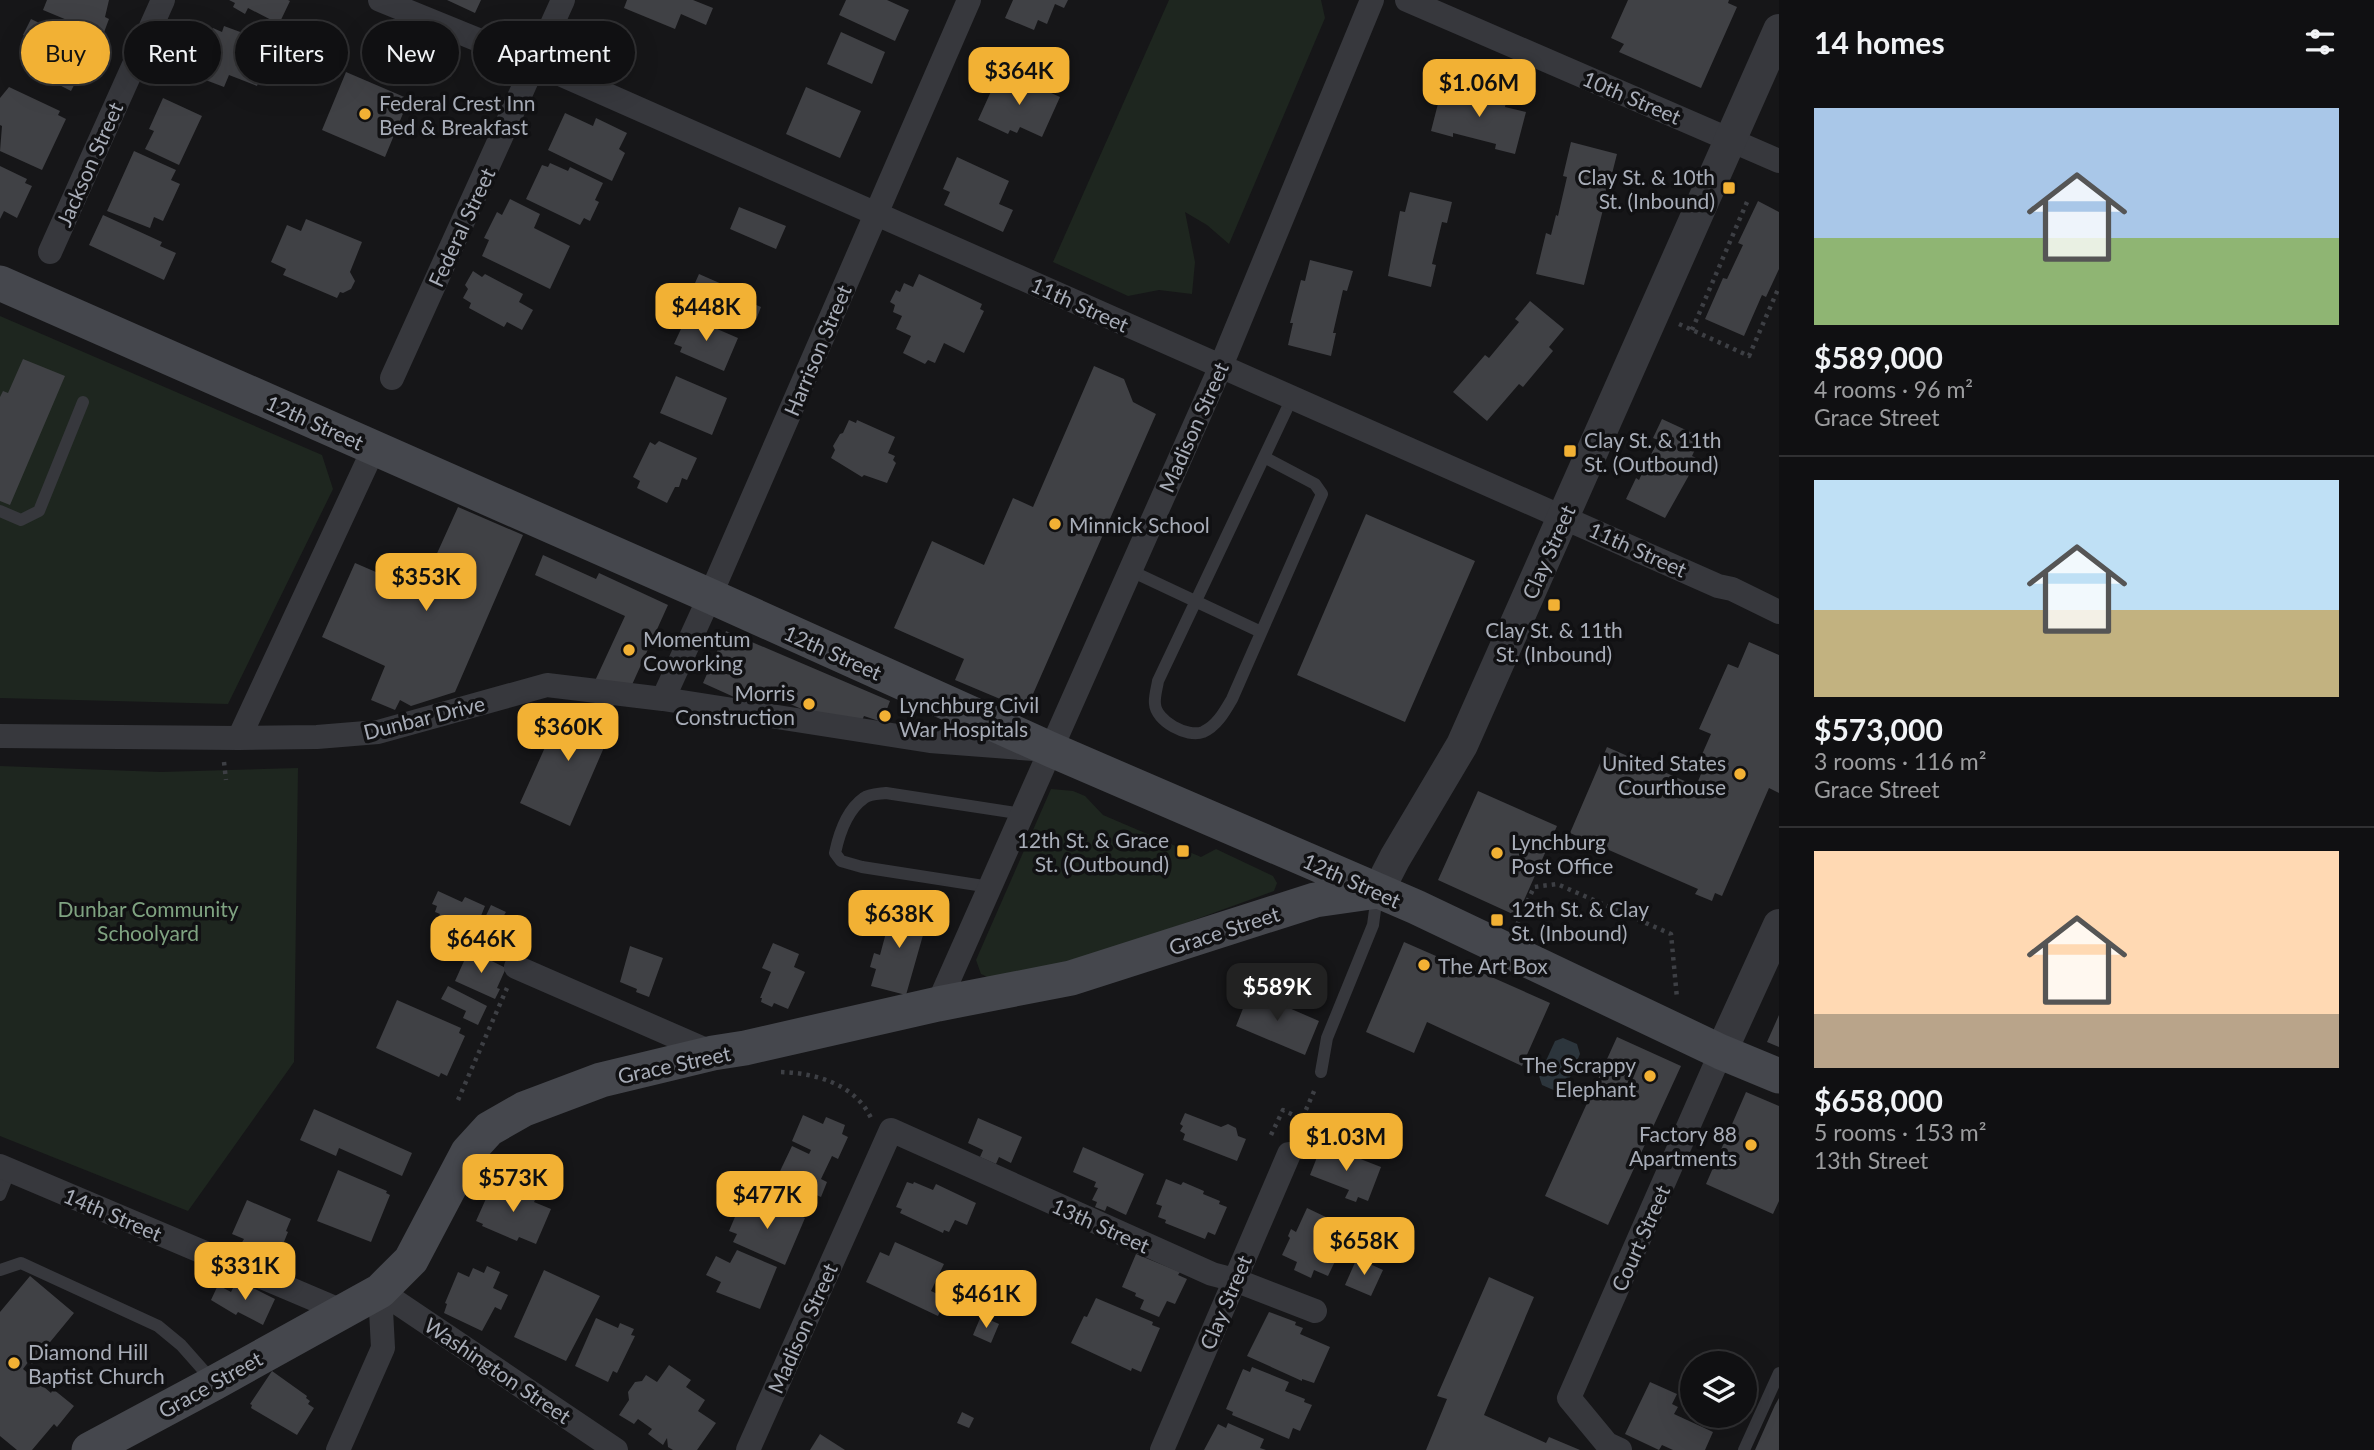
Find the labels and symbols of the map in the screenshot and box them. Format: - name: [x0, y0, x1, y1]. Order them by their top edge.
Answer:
- pin: $364K: [970, 48, 1068, 107]
- pin: $1.06M: [1422, 60, 1536, 119]
- street label: 10th Street: [1579, 65, 1685, 129]
- place label: Federal Crest Inn Bed & Breakfast: [379, 90, 536, 139]
- street label: Jackson Street: [51, 98, 128, 230]
- marker: Federal Crest Inn Bed & Breakfast: [357, 106, 373, 122]
- street label: Federal Street: [423, 163, 500, 290]
- place label: Clay St. & 10th St. (Inbound): [1577, 164, 1715, 213]
- marker: Clay St. & 10th St. (Inbound): [1721, 180, 1737, 196]
- street label: 11th Street: [1027, 271, 1133, 337]
- street label: Harrison Street: [778, 280, 856, 419]
- pin: $448K: [657, 284, 755, 343]
- street label: Madison Street: [1153, 358, 1233, 496]
- street label: 12th Street: [262, 389, 368, 455]
- place label: Clay St. & 11th St. (Outbound): [1584, 427, 1722, 476]
- marker: Clay St. & 11th St. (Outbound): [1562, 443, 1578, 459]
- street label: Clay Street: [1516, 501, 1580, 603]
- place label: Minnick School: [1069, 512, 1210, 537]
- marker: Minnick School: [1047, 516, 1063, 532]
- street label: 11th Street: [1585, 516, 1691, 582]
- pin: $353K: [377, 554, 475, 613]
- marker: Clay St. & 11th St. (Inbound): [1546, 597, 1562, 613]
- place label: Clay St. & 11th St. (Inbound): [1485, 617, 1623, 666]
- street label: 12th Street: [780, 619, 886, 685]
- place label: Momentum Coworking: [643, 626, 751, 675]
- marker: Momentum Coworking: [621, 642, 637, 658]
- place label: Morris Construction: [675, 680, 795, 729]
- street label: Dunbar Drive: [361, 690, 487, 744]
- place label: Lynchburg Civil War Hospitals: [899, 692, 1039, 741]
- marker: Morris Construction: [801, 696, 817, 712]
- pin: $360K: [519, 704, 617, 763]
- marker: Lynchburg Civil War Hospitals: [877, 708, 893, 724]
- place label: United States Courthouse: [1602, 750, 1726, 799]
- marker: United States Courthouse: [1732, 766, 1748, 782]
- place label: 12th St. & Grace St. (Outbound): [1017, 827, 1169, 876]
- place label: Lynchburg Post Office: [1511, 829, 1613, 878]
- marker: 12th St. & Grace St. (Outbound): [1175, 843, 1191, 859]
- marker: Lynchburg Post Office: [1489, 845, 1505, 861]
- street label: 12th Street: [1299, 847, 1405, 913]
- pin: $638K: [850, 890, 948, 950]
- park label: Dunbar Community Schoolyard: [57, 896, 239, 945]
- place label: 12th St. & Clay St. (Inbound): [1511, 896, 1649, 945]
- street label: Grace Street: [1166, 900, 1283, 960]
- marker: 12th St. & Clay St. (Inbound): [1489, 912, 1505, 928]
- pin: $646K: [432, 916, 530, 975]
- place label: The Art Box: [1438, 953, 1548, 978]
- marker: The Art Box: [1416, 957, 1432, 973]
- pin: $589K: [1228, 964, 1326, 1023]
- street label: Grace Street: [615, 1040, 733, 1088]
- place label: The Scrappy Elephant: [1522, 1052, 1636, 1101]
- marker: The Scrappy Elephant: [1642, 1068, 1658, 1084]
- pin: $1.03M: [1289, 1114, 1403, 1173]
- place label: Factory 88 Apartments: [1629, 1121, 1737, 1170]
- marker: Factory 88 Apartments: [1743, 1137, 1759, 1153]
- pin: $573K: [464, 1154, 562, 1214]
- pin: $477K: [718, 1172, 816, 1231]
- street label: Court Street: [1606, 1181, 1675, 1295]
- street label: 14th Street: [60, 1182, 166, 1246]
- street label: 13th Street: [1048, 1192, 1154, 1258]
- pin: $658K: [1315, 1218, 1413, 1277]
- pin: $331K: [196, 1242, 294, 1302]
- street label: Clay Street: [1194, 1251, 1256, 1353]
- street label: Madison Street: [762, 1259, 842, 1397]
- pin: $461K: [937, 1270, 1035, 1330]
- street label: Washington Street: [420, 1312, 576, 1429]
- place label: Diamond Hill Baptist Church: [28, 1339, 165, 1388]
- street label: Grace Street: [154, 1345, 267, 1423]
- marker: Diamond Hill Baptist Church: [6, 1355, 22, 1371]

